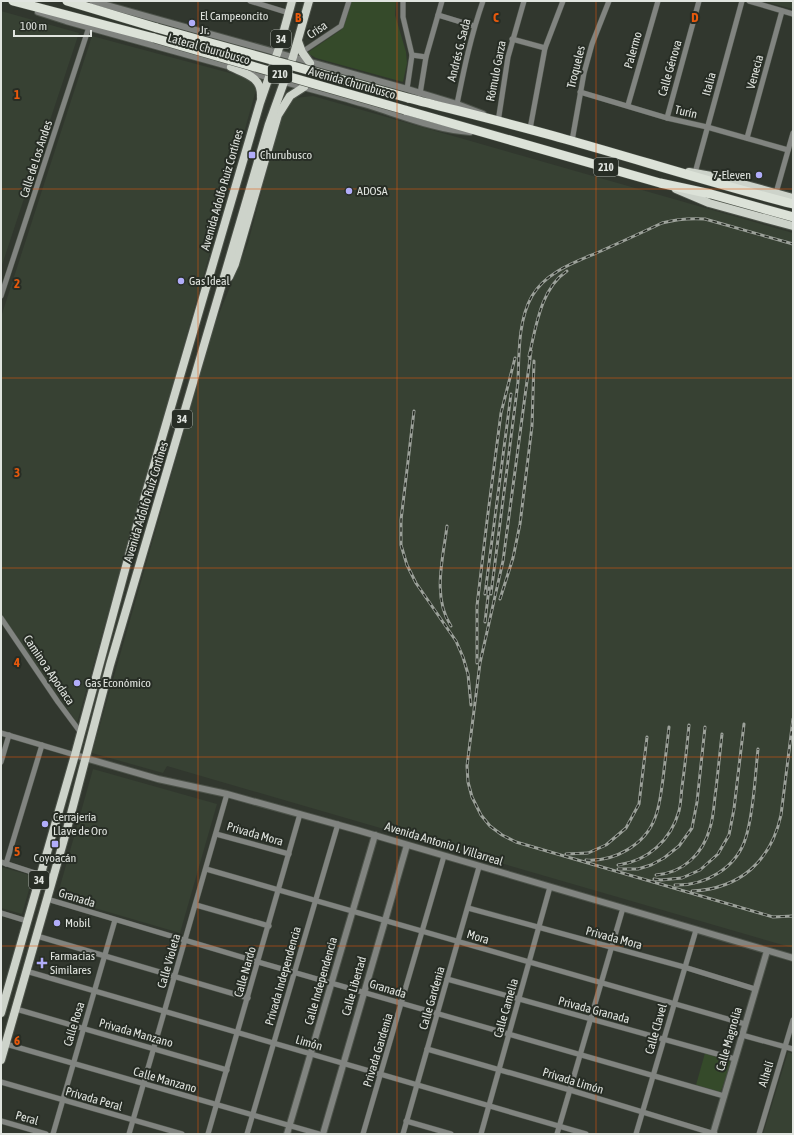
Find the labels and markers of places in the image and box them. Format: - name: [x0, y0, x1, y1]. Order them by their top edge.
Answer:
- place label: El Campeoncito Jr.: [200, 9, 269, 37]
- marker: El Campeoncito Jr.: [187, 18, 197, 28]
- place label: Churubusco: [260, 148, 313, 162]
- marker: Churubusco: [247, 150, 257, 160]
- place label: 7-Eleven: [713, 168, 751, 182]
- marker: 7-Eleven: [754, 170, 764, 180]
- place label: ADOSA: [357, 184, 388, 198]
- marker: ADOSA: [344, 186, 354, 196]
- place label: Gas Ideal: [189, 274, 231, 288]
- marker: Gas Ideal: [176, 276, 186, 286]
- place label: Gas Económico: [85, 676, 151, 690]
- marker: Gas Económico: [72, 678, 82, 688]
- place label: Cerrajería Llave de Oro: [53, 810, 108, 838]
- marker: Cerrajería Llave de Oro: [40, 819, 50, 829]
- marker: Coyoacán: [50, 839, 60, 849]
- place label: Coyoacán: [34, 851, 76, 865]
- place label: Mobil: [65, 916, 91, 930]
- marker: Mobil: [52, 918, 62, 928]
- place label: Farmacias Similares: [50, 949, 95, 977]
- marker: Farmacias Similares: [37, 958, 47, 968]

